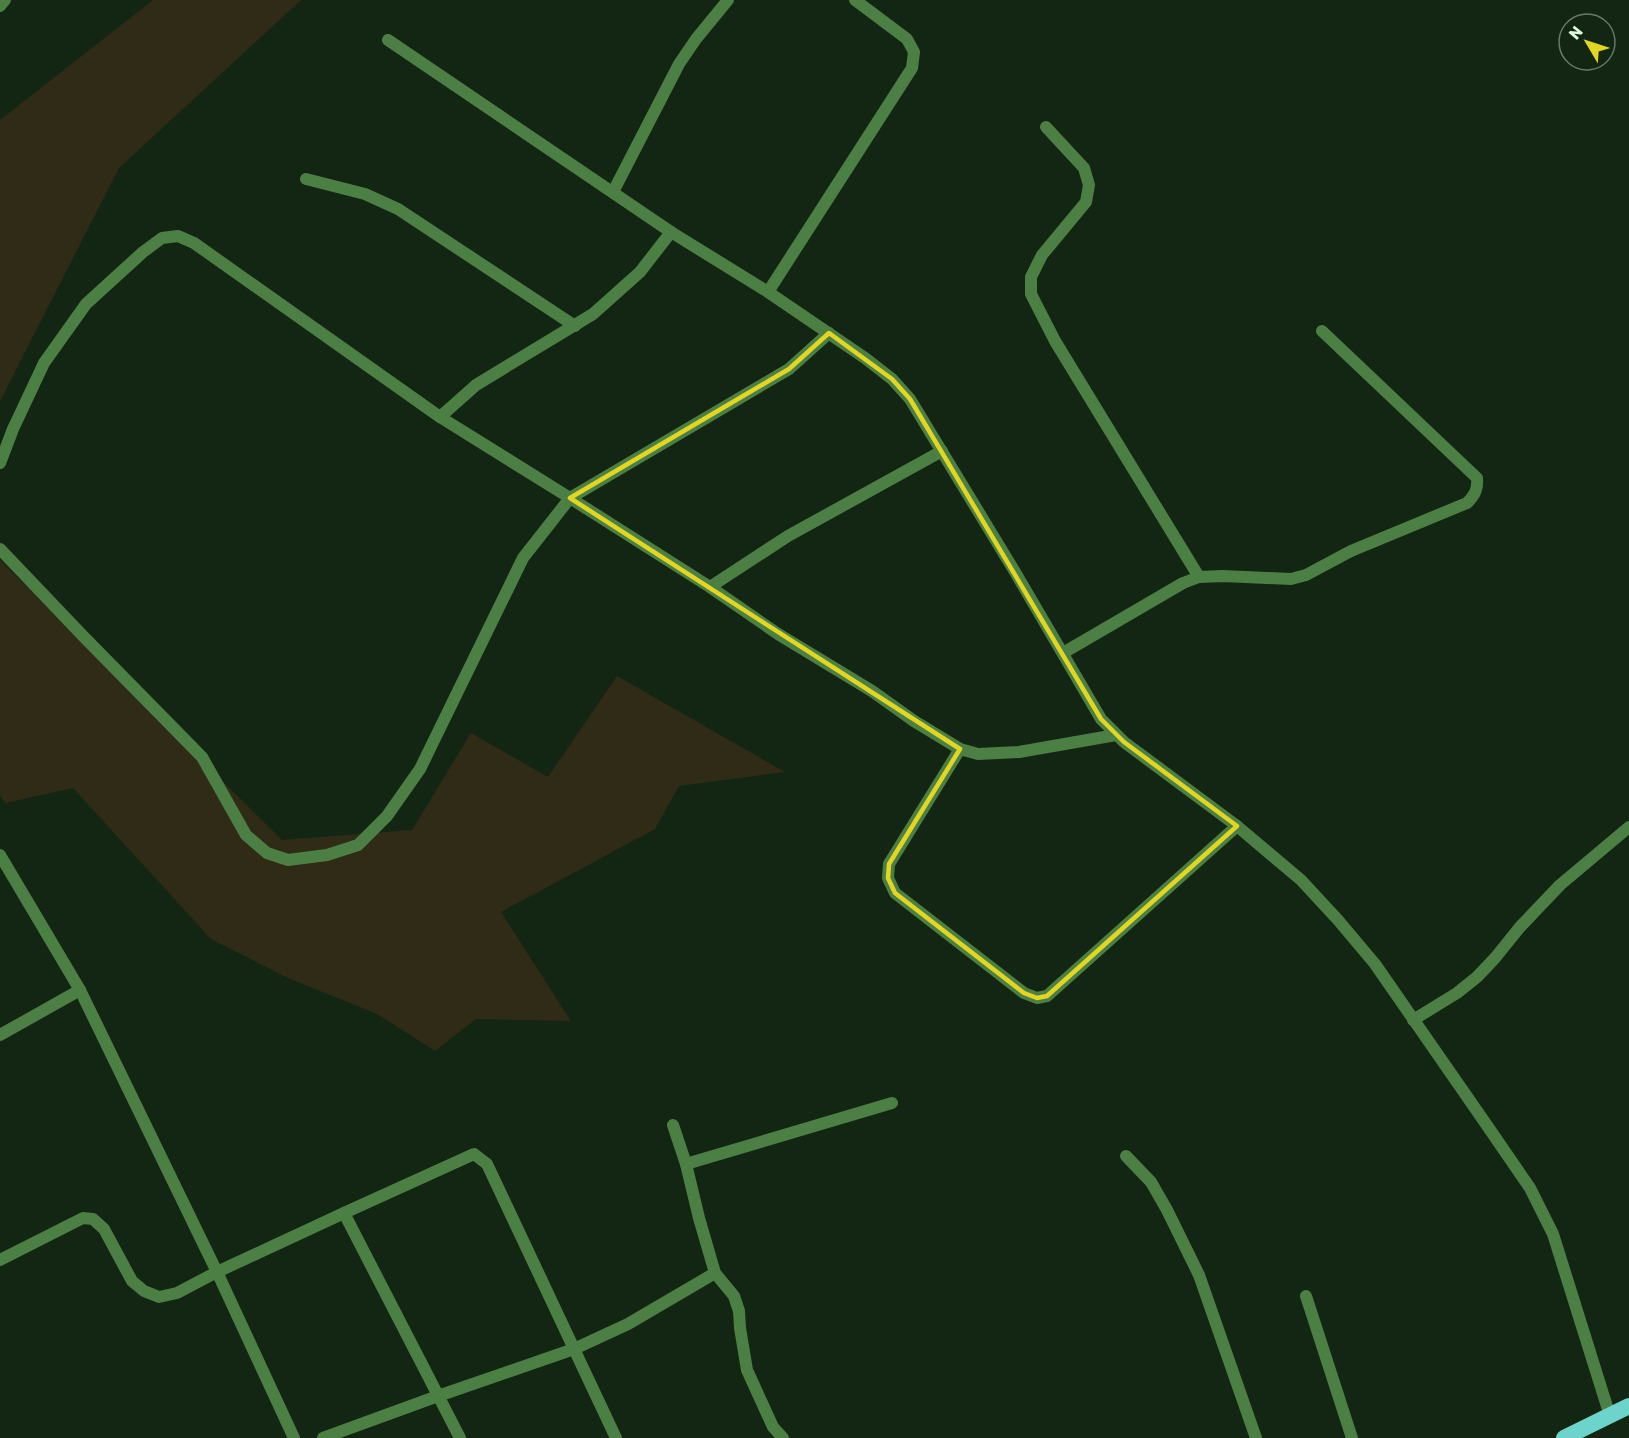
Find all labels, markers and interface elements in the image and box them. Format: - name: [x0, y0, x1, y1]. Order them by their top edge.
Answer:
- north arrow: [1557, 12, 1617, 72]
- text: N: [1565, 22, 1587, 43]

